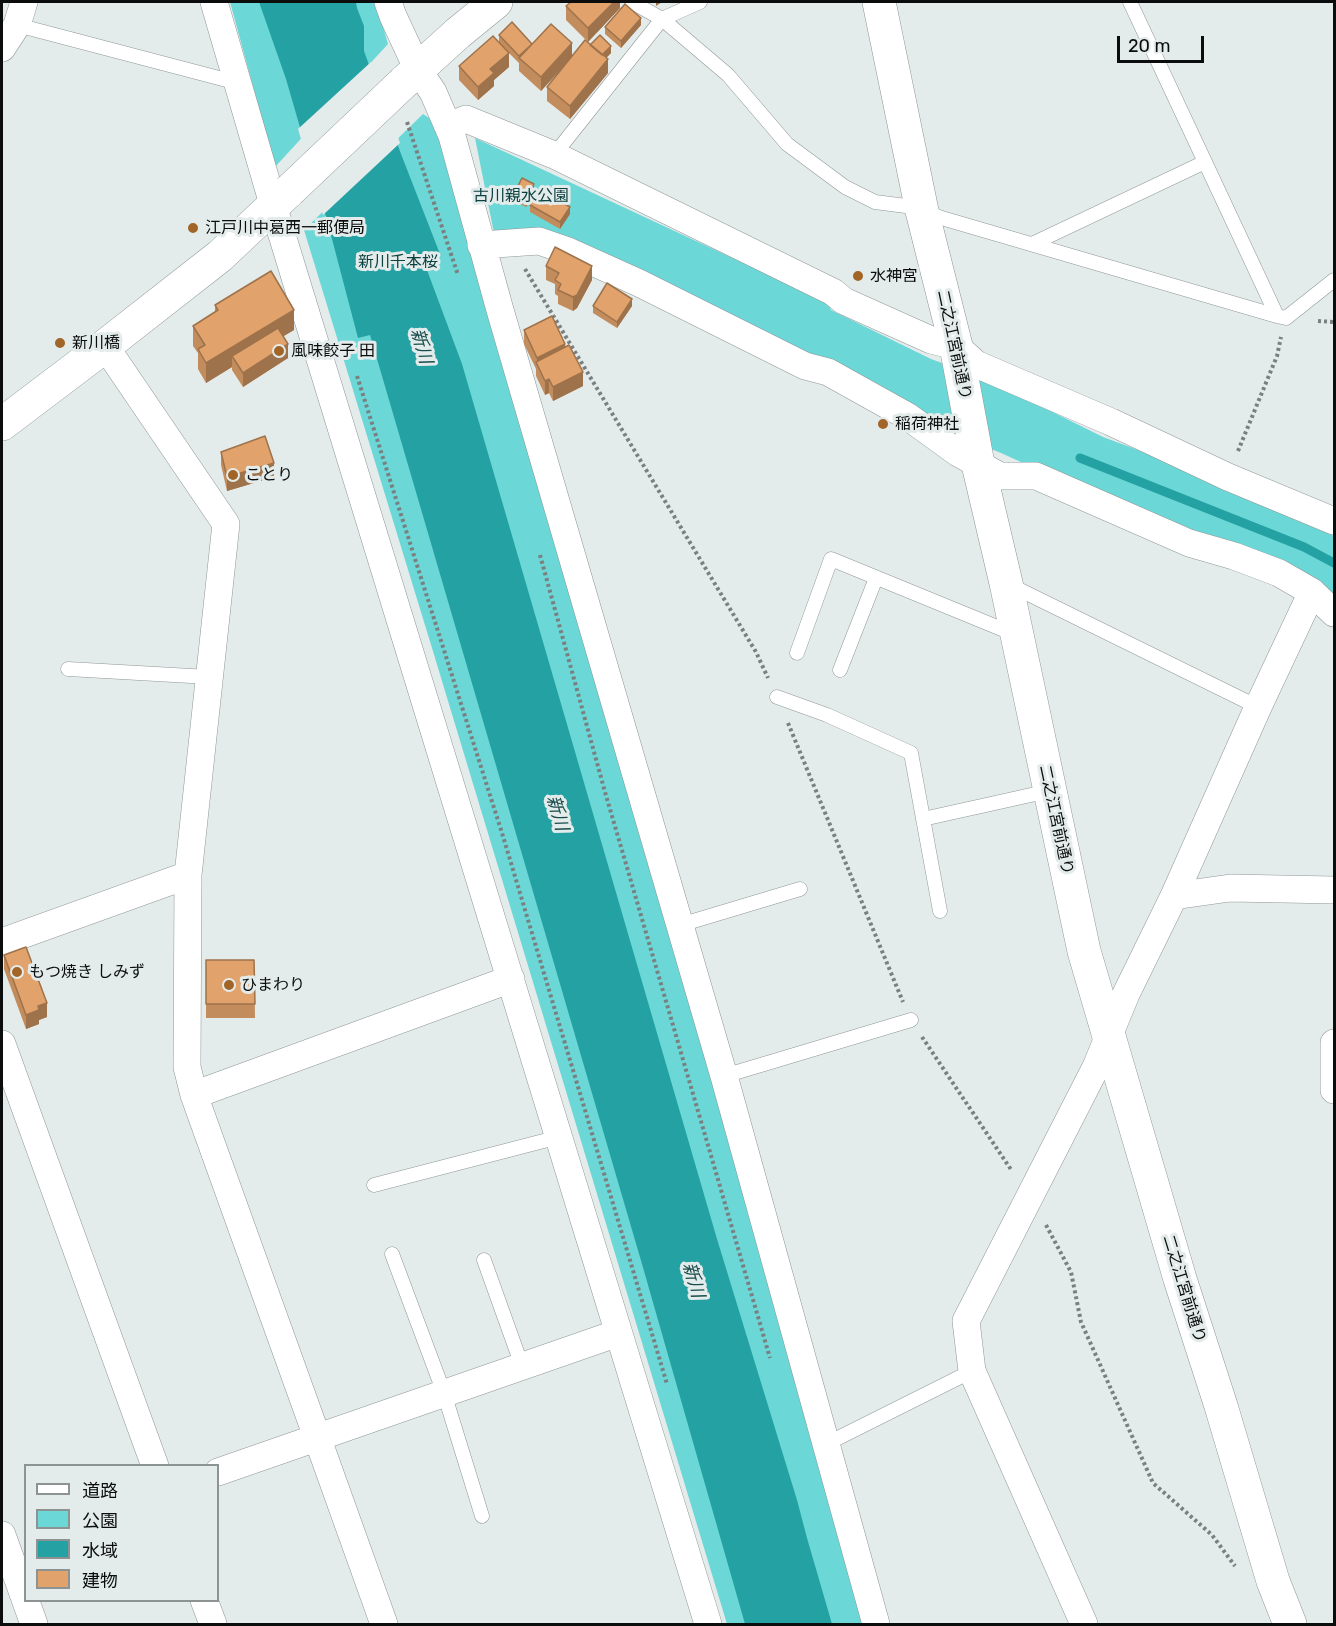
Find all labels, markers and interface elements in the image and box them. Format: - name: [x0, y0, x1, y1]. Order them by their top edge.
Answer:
- scale bar: [1120, 24, 1207, 62]
- text: 20 m: [1128, 35, 1170, 57]
- park label: 古川親水公園: [473, 186, 569, 206]
- place label: 江戸川中葛西一郵便局: [205, 218, 365, 238]
- marker: 江戸川中葛西一郵便局: [186, 221, 200, 235]
- park label: 新川千本桜: [358, 252, 438, 272]
- place label: 水神宮: [870, 266, 918, 286]
- marker: 水神宮: [851, 269, 865, 283]
- street label: 二之江宮前通り: [933, 288, 975, 402]
- water label: 新川: [406, 326, 436, 366]
- place label: 新川橋: [72, 333, 120, 353]
- marker: 新川橋: [53, 336, 67, 350]
- place label: 風味餃子 田: [291, 341, 375, 361]
- marker: 風味餃子 田: [272, 344, 286, 358]
- place label: 稲荷神社: [895, 414, 959, 434]
- marker: 稲荷神社: [876, 417, 890, 431]
- place label: ことり: [245, 465, 293, 485]
- marker: ことり: [226, 468, 240, 482]
- street label: 二之江宮前通り: [1035, 763, 1077, 877]
- water label: 新川: [542, 793, 572, 833]
- place label: もつ焼き しみず: [29, 962, 145, 982]
- marker: もつ焼き しみず: [10, 965, 24, 979]
- place label: ひまわり: [241, 975, 305, 995]
- marker: ひまわり: [222, 978, 236, 992]
- street label: 二之江宮前通り: [1158, 1233, 1210, 1345]
- water label: 新川: [678, 1260, 708, 1300]
- legend: [24, 1464, 219, 1602]
- text: 道路: [82, 1480, 118, 1502]
- text: 公園: [82, 1510, 118, 1532]
- text: 水域: [82, 1540, 118, 1562]
- text: 建物: [82, 1570, 118, 1592]

